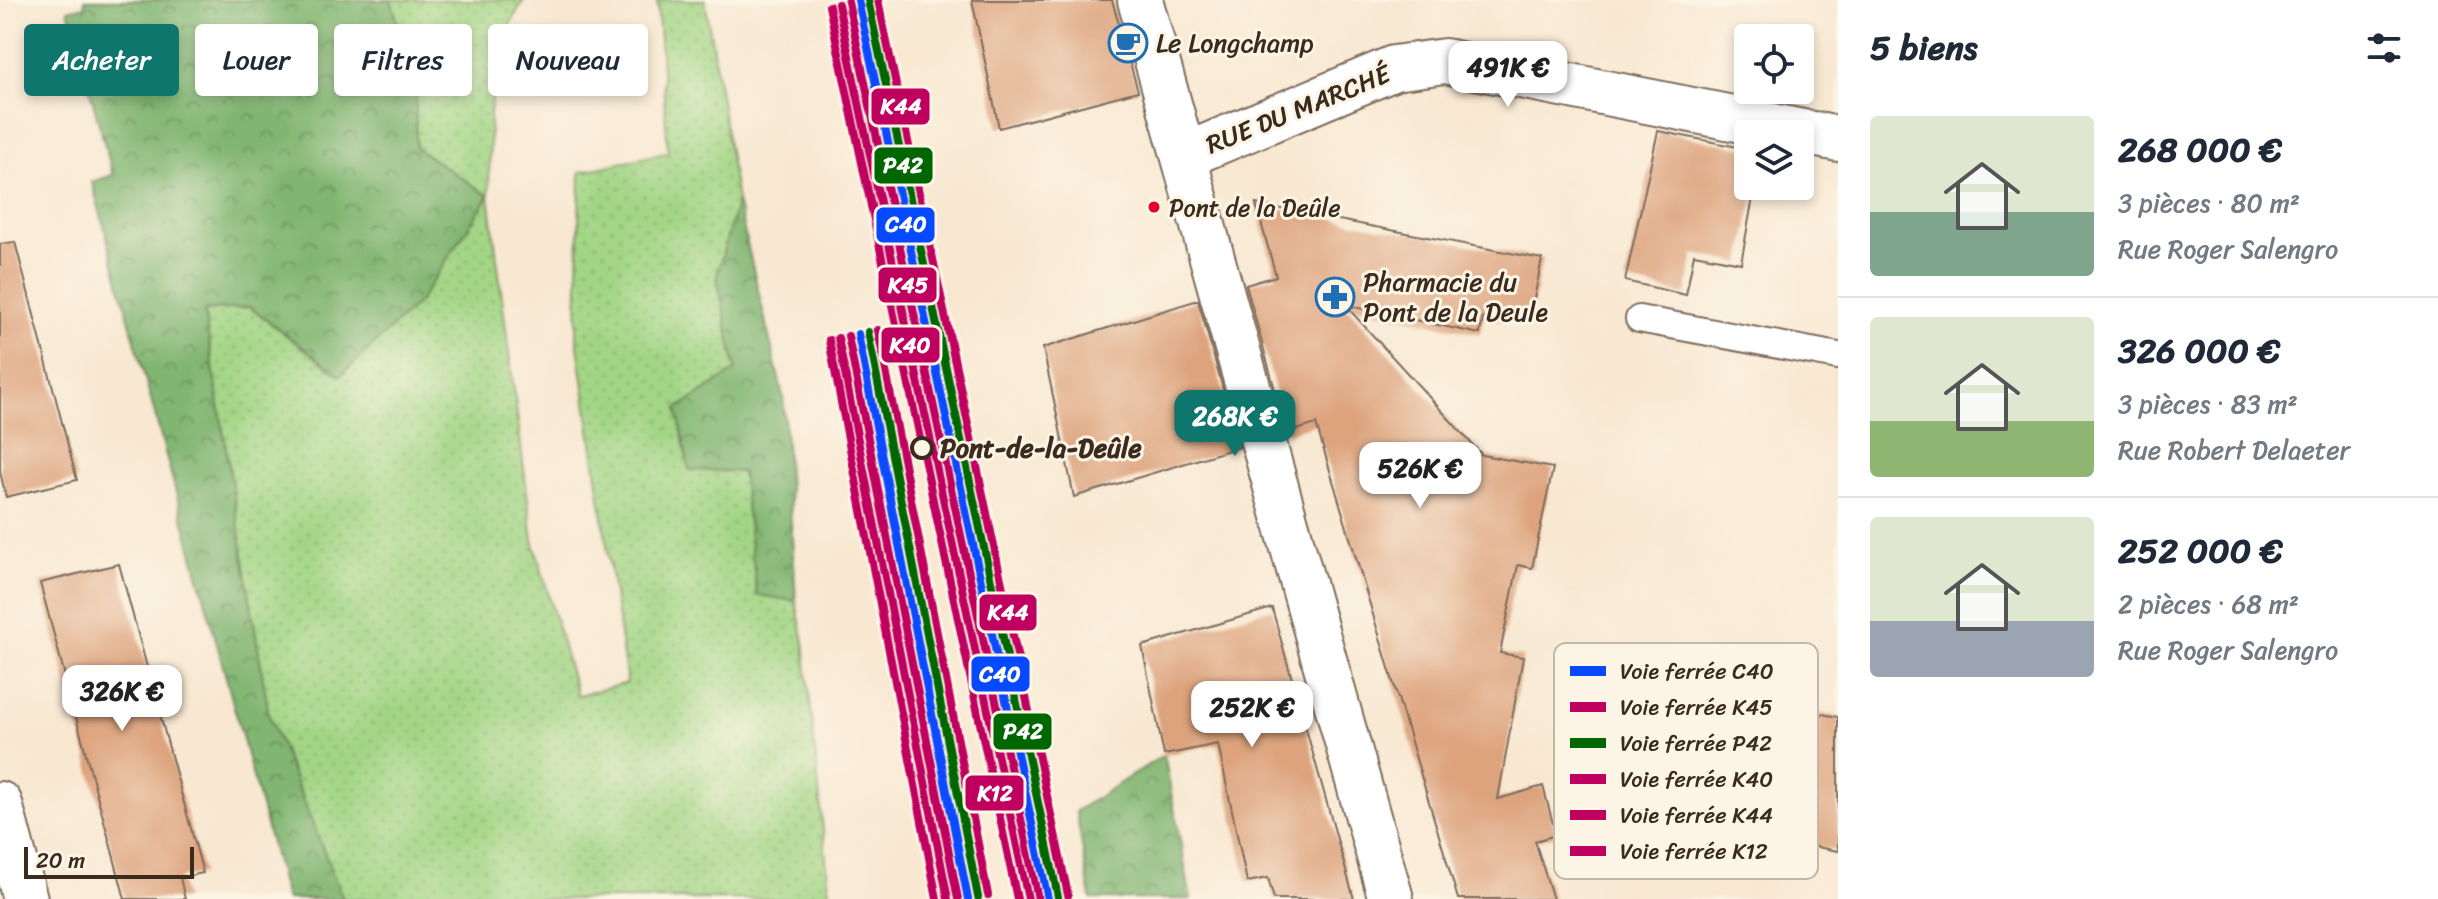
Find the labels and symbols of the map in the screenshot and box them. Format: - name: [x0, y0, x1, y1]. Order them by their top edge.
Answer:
- place label: Le Longchamp: [1156, 20, 1314, 66]
- cafe icon: Le Longchamp: [1107, 22, 1149, 64]
- pin: 491K €: [1443, 41, 1573, 109]
- street label: RUE DU MARCHÉ: [1199, 50, 1399, 167]
- line badge: K44: [870, 87, 931, 126]
- text: K44: [880, 87, 922, 126]
- line badge: P42: [873, 146, 934, 185]
- text: P42: [883, 146, 923, 185]
- place label: Pont de la Deûle: [1169, 187, 1341, 229]
- marker: Pont de la Deûle: [1146, 199, 1162, 215]
- text: C40: [884, 205, 927, 244]
- line badge: C40: [875, 206, 936, 244]
- place label: Pharmacie du Pont de la Deule: [1363, 259, 1548, 335]
- line badge: K45: [877, 266, 938, 304]
- text: K45: [887, 266, 929, 305]
- pharmacy icon: Pharmacie du Pont de la Deule: [1314, 276, 1356, 318]
- line badge: K40: [880, 326, 941, 364]
- text: K40: [888, 326, 931, 365]
- pin: 268K €: [1170, 390, 1300, 458]
- place label: Pont-de-la-Deûle: [940, 425, 1142, 471]
- marker: Pont-de-la-Deûle: [911, 437, 933, 459]
- pin: 526K €: [1355, 442, 1485, 510]
- line badge: K44: [978, 593, 1038, 632]
- text: K44: [987, 593, 1029, 632]
- legend: [1554, 643, 1818, 879]
- text: Voie ferrée C40: [1620, 652, 1774, 691]
- line badge: C40: [970, 655, 1031, 693]
- text: C40: [978, 655, 1021, 694]
- pin: 326K €: [57, 665, 187, 733]
- pin: 252K €: [1187, 681, 1317, 749]
- text: Voie ferrée K45: [1620, 688, 1773, 727]
- line badge: P42: [992, 712, 1053, 751]
- text: P42: [1003, 712, 1043, 751]
- text: Voie ferrée P42: [1620, 724, 1772, 763]
- text: Voie ferrée K40: [1620, 760, 1773, 799]
- line badge: K12: [964, 774, 1025, 812]
- text: K12: [976, 774, 1013, 813]
- text: Voie ferrée K44: [1620, 796, 1773, 835]
- text: Voie ferrée K12: [1620, 832, 1768, 871]
- scale bar: [24, 843, 194, 879]

